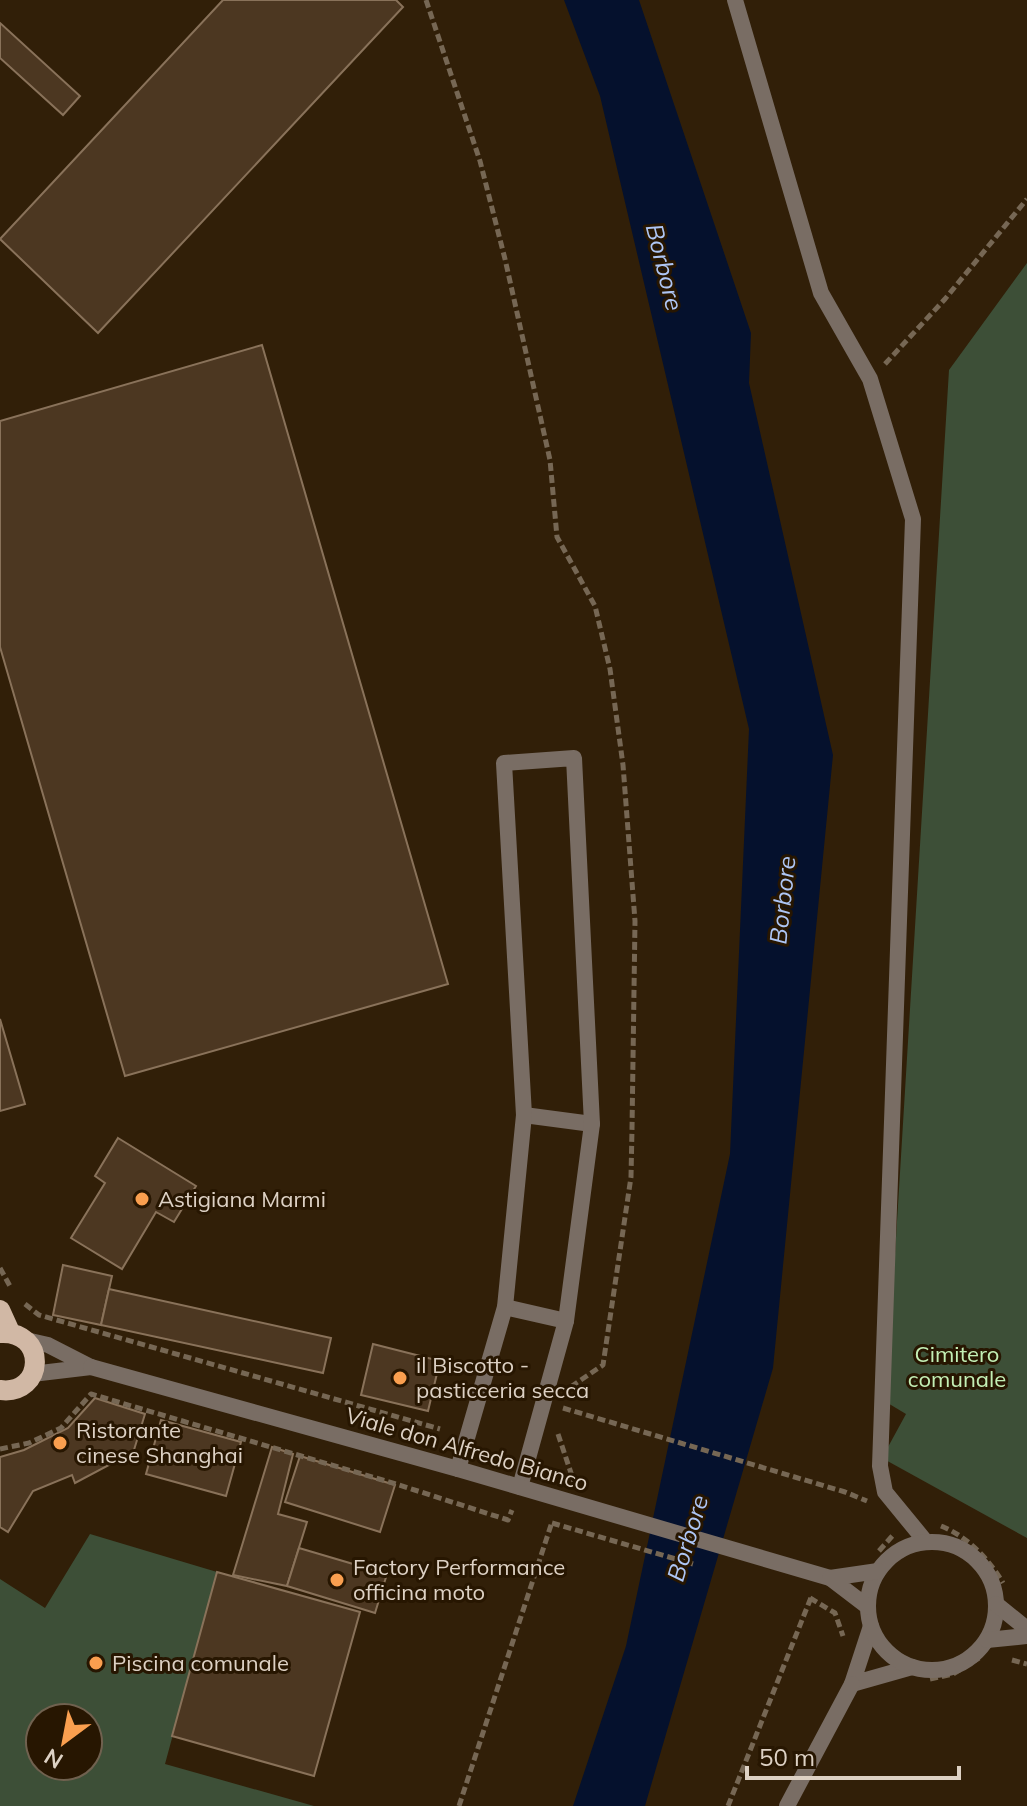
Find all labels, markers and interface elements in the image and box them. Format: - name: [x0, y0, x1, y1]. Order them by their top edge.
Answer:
- water label: Borbore: [640, 220, 690, 314]
- water label: Borbore: [762, 854, 802, 946]
- place label: Astigiana Marmi: [158, 1185, 326, 1213]
- marker: Astigiana Marmi: [133, 1190, 151, 1208]
- park label: Cimitero comunale: [908, 1340, 1006, 1393]
- place label: il Biscotto - pasticceria secca: [416, 1351, 589, 1404]
- marker: il Biscotto - pasticceria secca: [391, 1369, 409, 1387]
- street label: Viale don Alfredo Bianco: [343, 1401, 591, 1497]
- place label: Ristorante cinese Shanghai: [76, 1416, 243, 1469]
- marker: Ristorante cinese Shanghai: [51, 1434, 69, 1452]
- water label: Borbore: [660, 1491, 714, 1585]
- place label: Factory Performance officina moto: [353, 1553, 565, 1606]
- marker: Factory Performance officina moto: [328, 1571, 346, 1589]
- place label: Piscina comunale: [112, 1649, 289, 1677]
- marker: Piscina comunale: [87, 1654, 105, 1672]
- north arrow: [24, 1702, 104, 1782]
- scale bar: [747, 1730, 959, 1780]
- text: 50 m: [759, 1742, 815, 1772]
- text: N: [39, 1743, 68, 1775]

